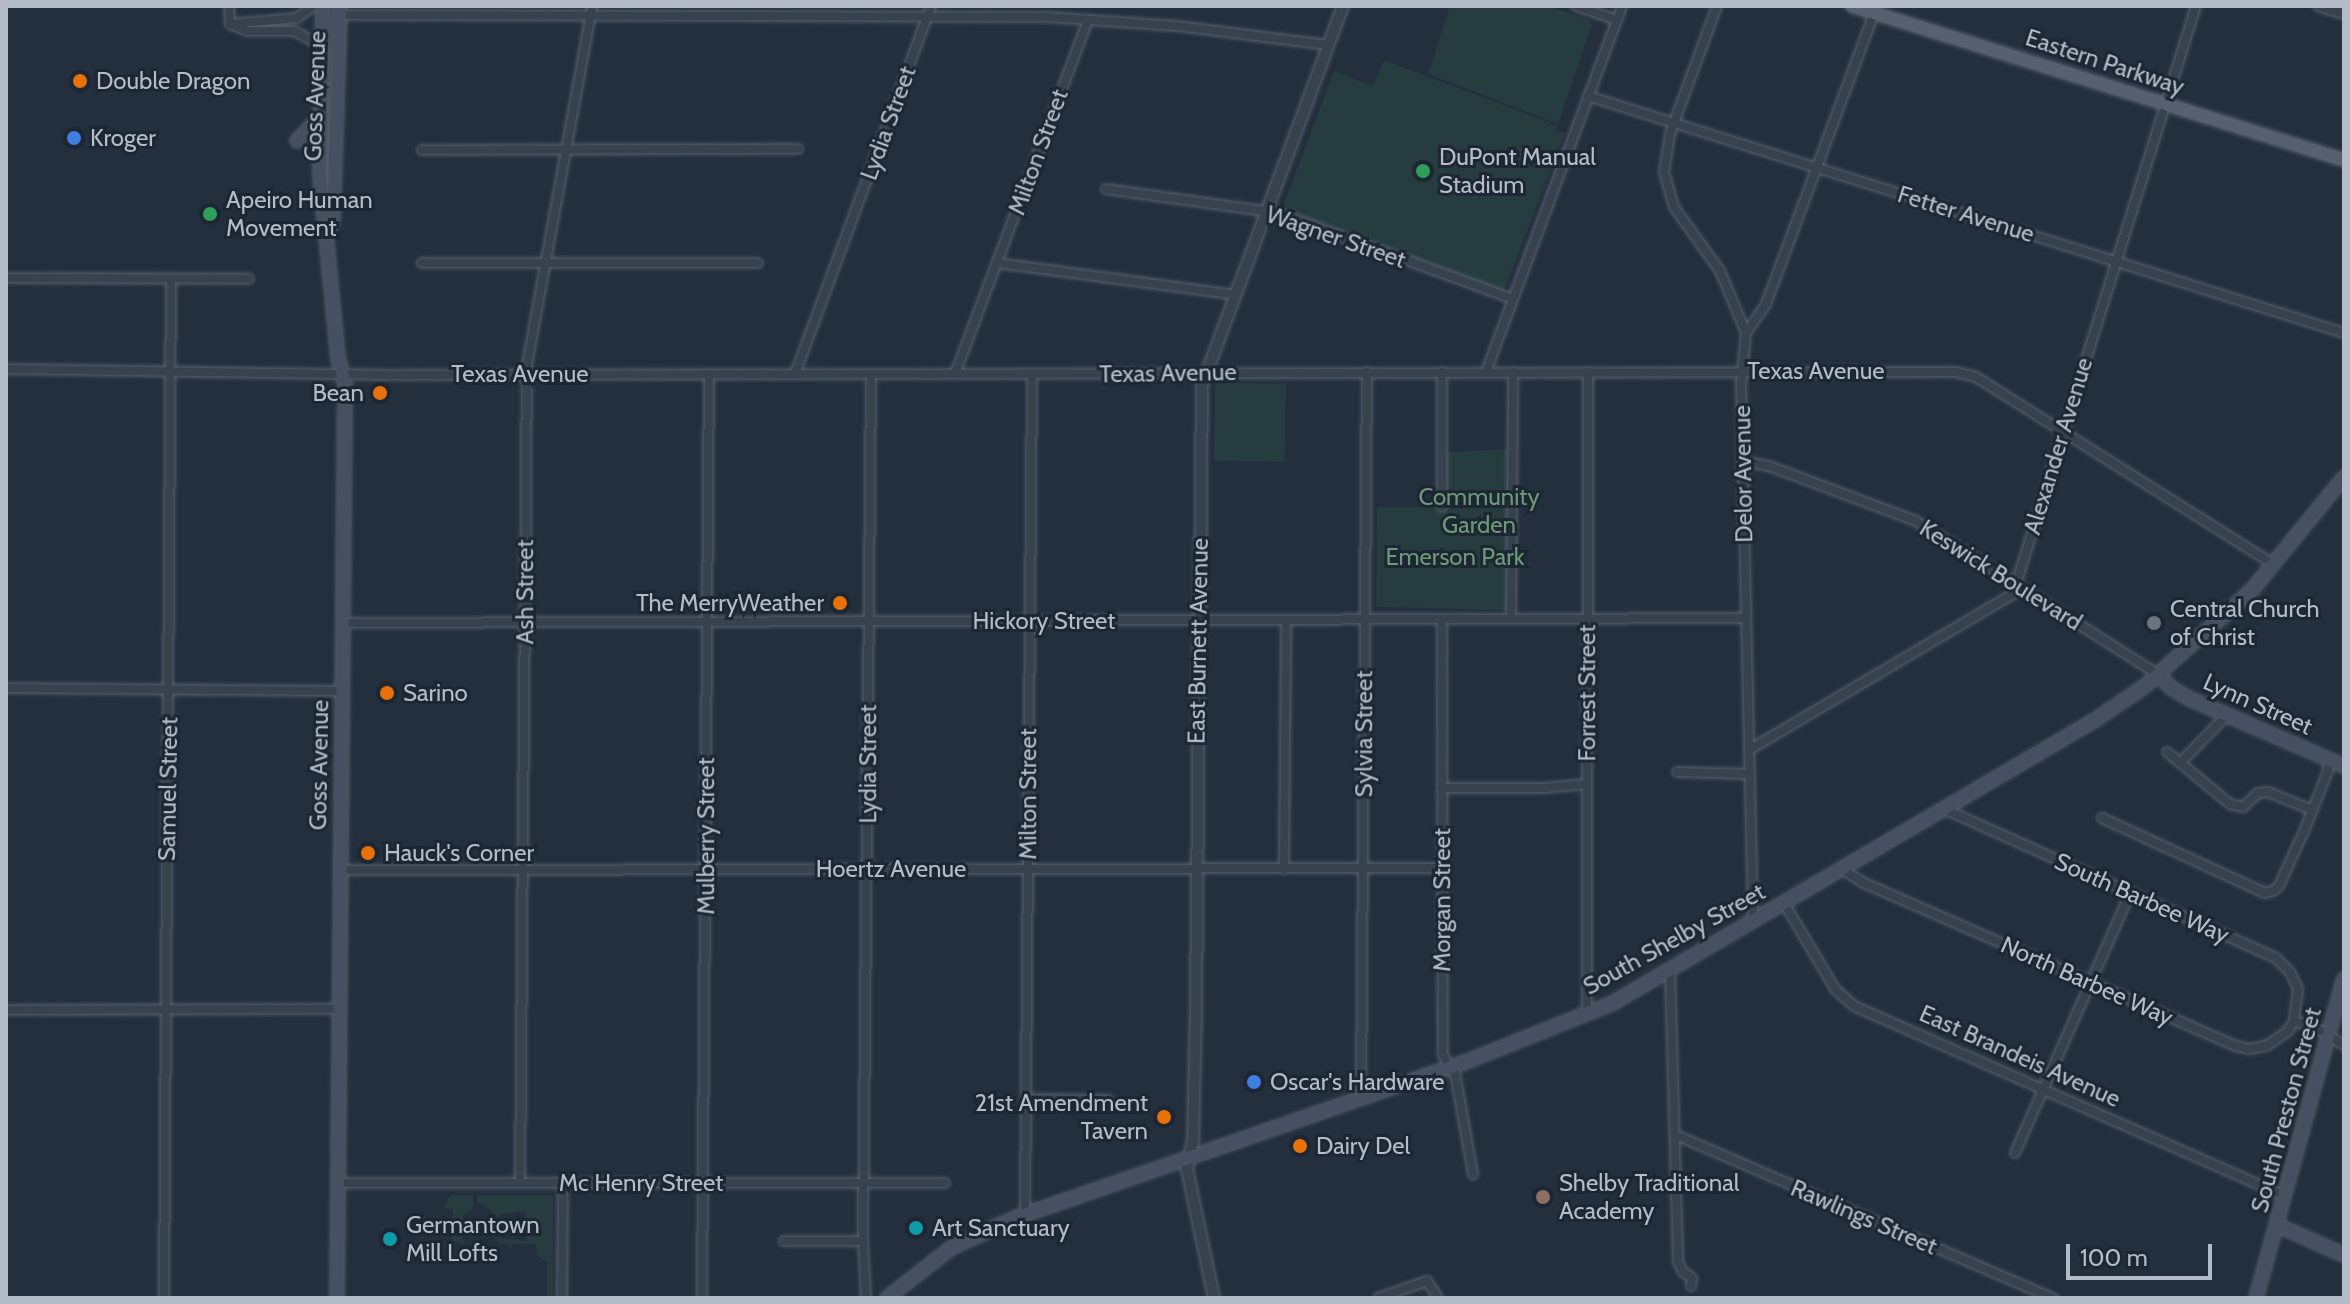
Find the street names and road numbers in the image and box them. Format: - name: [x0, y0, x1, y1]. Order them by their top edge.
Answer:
- street label: Eastern Parkway: [2022, 23, 2188, 101]
- street label: Goss Avenue: [298, 30, 332, 162]
- street label: Lydia Street: [854, 62, 922, 184]
- street label: Milton Street: [1002, 85, 1074, 219]
- street label: Fetter Avenue: [1894, 180, 2038, 248]
- street label: Wagner Street: [1262, 200, 1410, 274]
- street label: Alexander Avenue: [2017, 354, 2099, 538]
- street label: Texas Avenue: [1099, 357, 1237, 389]
- street label: Texas Avenue: [1747, 357, 1885, 385]
- street label: Texas Avenue: [451, 360, 589, 388]
- street label: Delor Avenue: [1727, 405, 1759, 543]
- street label: Keswick Boulevard: [1914, 513, 2088, 637]
- street label: East Burnett Avenue: [1182, 538, 1214, 744]
- street label: Ash Street: [511, 540, 539, 644]
- street label: Hickory Street: [973, 607, 1115, 635]
- street label: Forrest Street: [1573, 625, 1601, 761]
- street label: Lynn Street: [2199, 667, 2317, 741]
- street label: Sylvia Street: [1350, 671, 1378, 797]
- street label: Goss Avenue: [303, 699, 335, 831]
- street label: Lydia Street: [854, 704, 882, 824]
- street label: Samuel Street: [152, 717, 184, 861]
- street label: Milton Street: [1014, 728, 1042, 860]
- street label: Mulberry Street: [692, 757, 720, 915]
- street label: Morgan Street: [1428, 828, 1456, 972]
- street label: South Barbee Way: [2050, 847, 2234, 949]
- street label: Hoertz Avenue: [816, 855, 966, 883]
- street label: South Shelby Street: [1578, 877, 1770, 1001]
- street label: North Barbee Way: [1996, 930, 2178, 1032]
- street label: East Brandeis Avenue: [1915, 999, 2125, 1113]
- street label: South Preston Street: [2245, 1004, 2327, 1216]
- street label: Mc Henry Street: [559, 1169, 723, 1197]
- street label: Rawlings Street: [1787, 1173, 1941, 1261]

